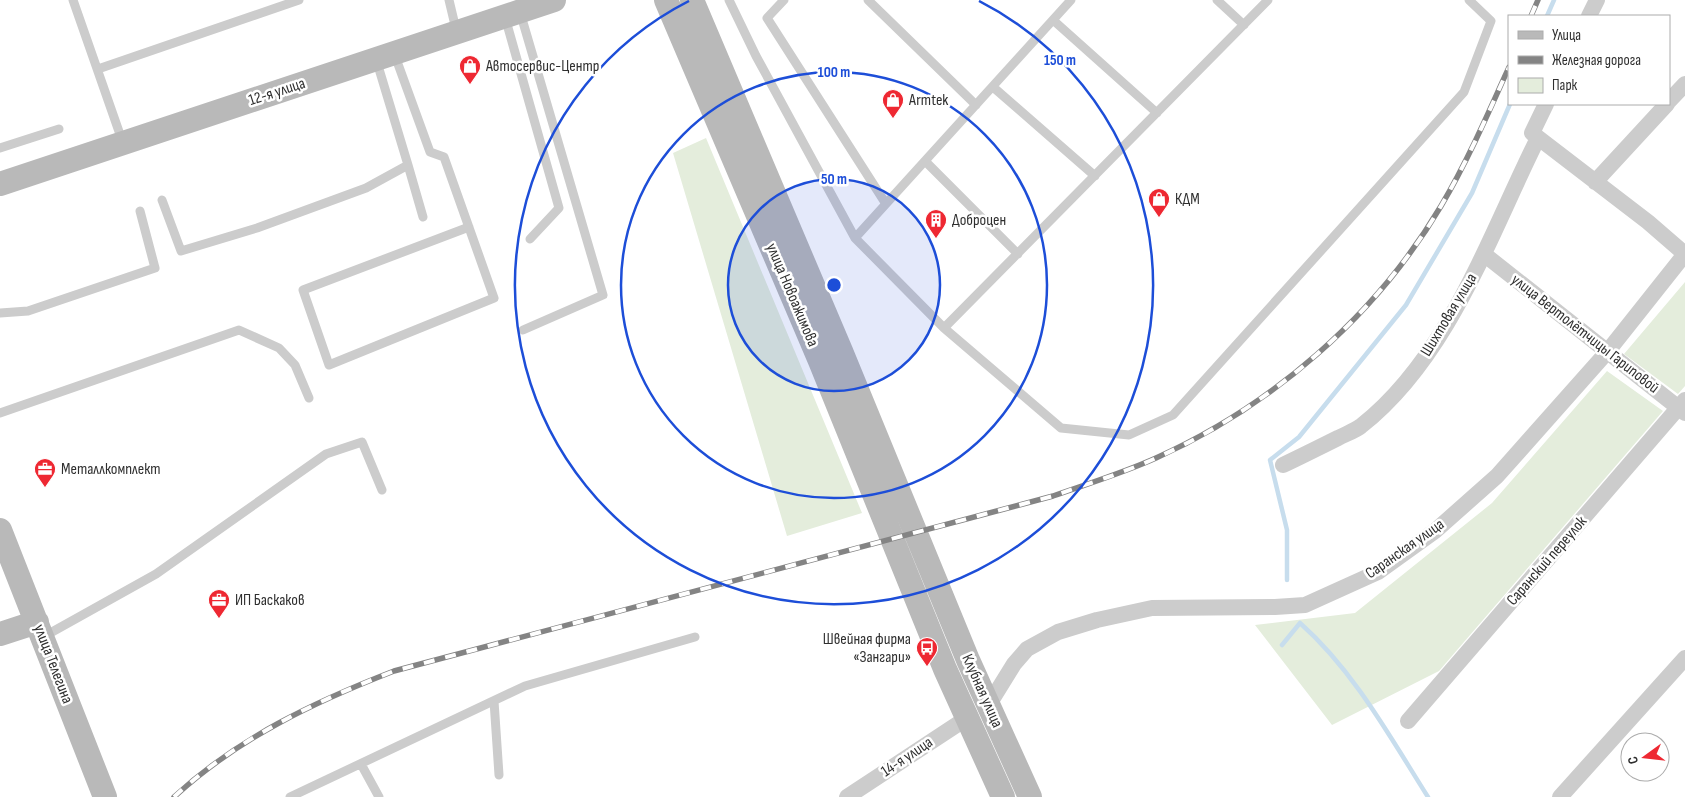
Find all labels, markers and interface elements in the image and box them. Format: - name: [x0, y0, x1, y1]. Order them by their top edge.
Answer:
- legend: [1508, 15, 1670, 105]
- text: Улица: [1552, 26, 1581, 45]
- text: 150 m: [1044, 51, 1076, 70]
- text: Железная дорога: [1552, 51, 1641, 70]
- shop icon: Автосервис-Центр: [458, 54, 482, 85]
- place label: Автосервис-Центр: [485, 57, 599, 76]
- text: 100 m: [818, 63, 850, 82]
- street label: 12-я улица: [246, 74, 308, 110]
- text: Парк: [1552, 76, 1578, 95]
- shop icon: Armtek: [881, 88, 905, 119]
- place label: Armtek: [908, 91, 948, 110]
- text: 50 m: [821, 170, 847, 189]
- shop icon: КДМ: [1147, 187, 1171, 218]
- place label: КДМ: [1175, 190, 1200, 209]
- building icon: Доброцен: [924, 208, 948, 239]
- place label: Доброцен: [952, 211, 1006, 230]
- street label: улица Новоажимова: [762, 240, 822, 350]
- street label: Шихтовая улица: [1417, 270, 1481, 360]
- street label: улица Вертолётчицы Гариповой: [1507, 270, 1663, 398]
- centre of rings: [825, 276, 843, 294]
- office icon: Металлкомплект: [33, 457, 57, 488]
- place label: Металлкомплект: [61, 460, 160, 479]
- street label: Саранский переулок: [1503, 512, 1592, 610]
- street label: Саранская улица: [1362, 515, 1448, 583]
- office icon: ИП Баскаков: [207, 588, 231, 619]
- place label: ИП Баскаков: [235, 591, 305, 610]
- street label: улица Телегина: [29, 622, 77, 706]
- place label: Швейная фирма «Зангари»: [823, 630, 911, 667]
- bus stop icon: Швейная фирма «Зангари»: [915, 636, 939, 667]
- street label: Клубная улица: [957, 651, 1007, 731]
- north arrow: [1620, 732, 1670, 782]
- street label: 14-я улица: [878, 733, 936, 781]
- text: С: [1624, 755, 1642, 766]

